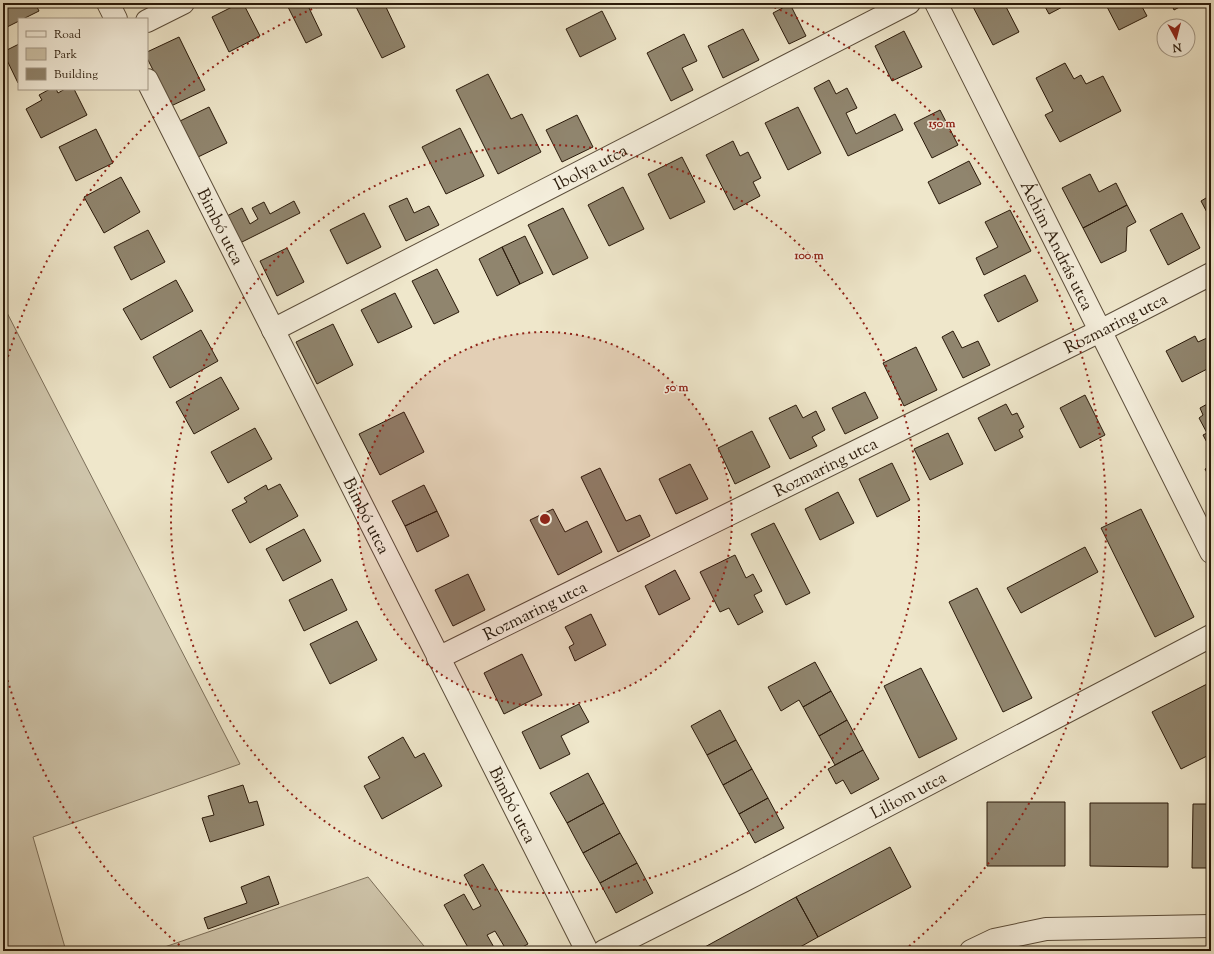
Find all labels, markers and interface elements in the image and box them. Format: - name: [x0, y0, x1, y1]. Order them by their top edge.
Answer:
- legend: [18, 18, 148, 90]
- north arrow: [1156, 18, 1196, 58]
- text: Road: [54, 26, 81, 44]
- text: N: [1172, 38, 1183, 55]
- text: Park: [54, 46, 77, 64]
- text: Building: [54, 66, 98, 84]
- text: 150 m: [927, 115, 956, 133]
- street label: Ibolya utca: [550, 139, 633, 198]
- street label: Áchim András utca: [1013, 177, 1098, 315]
- street label: Bimbó utca: [190, 185, 249, 270]
- text: 100 m: [793, 247, 824, 265]
- street label: Rozmaring utca: [1061, 288, 1173, 361]
- text: 50 m: [665, 379, 689, 397]
- street label: Rozmaring utca: [770, 433, 882, 504]
- street label: Bimbó utca: [336, 474, 395, 559]
- centre of rings: [538, 512, 552, 526]
- street label: Rozmaring utca: [480, 576, 592, 648]
- street label: Bimbó utca: [482, 763, 541, 848]
- street label: Liliom utca: [867, 766, 951, 826]

